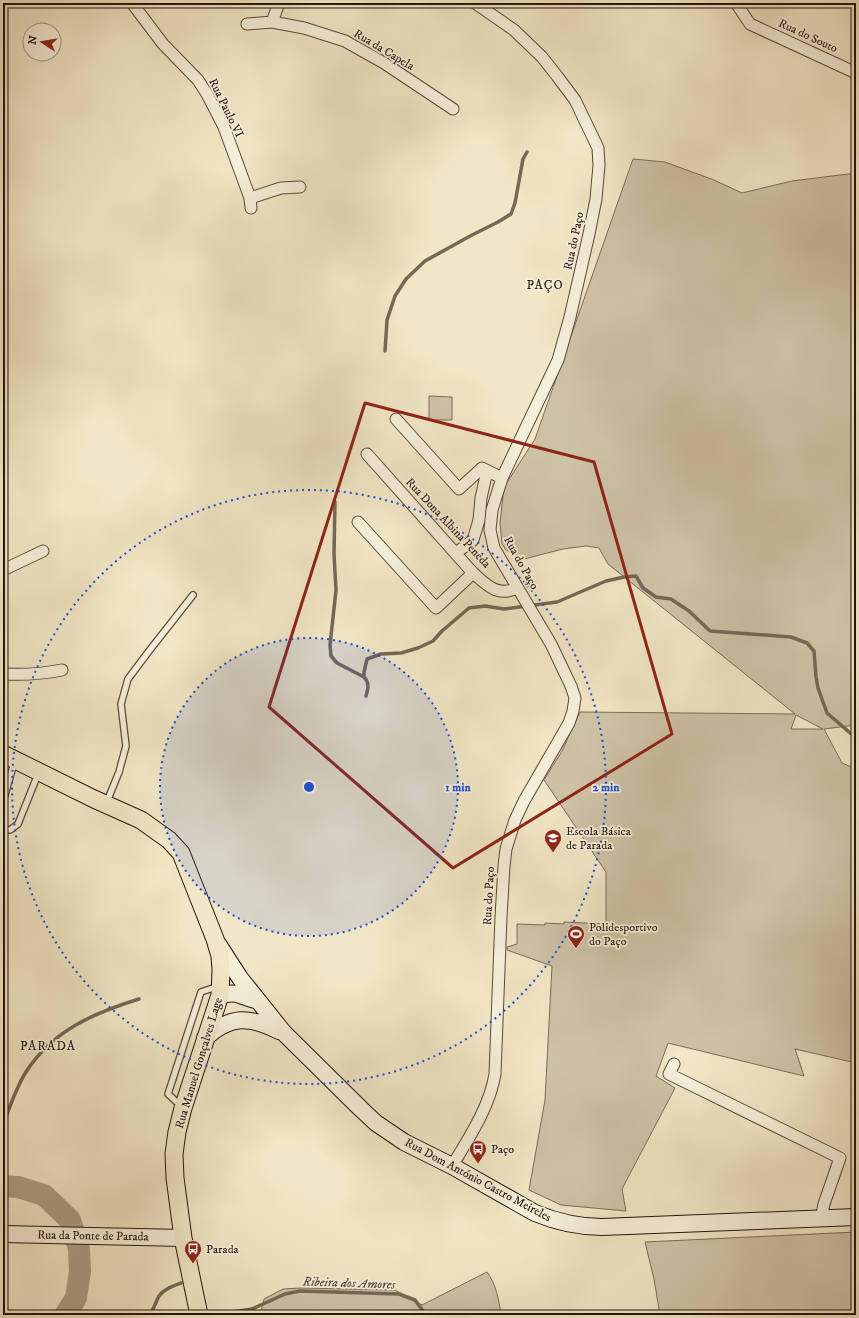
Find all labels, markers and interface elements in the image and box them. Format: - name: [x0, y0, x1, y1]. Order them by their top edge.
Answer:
- street label: Rua do Souto: [776, 16, 840, 56]
- north arrow: [22, 22, 62, 62]
- street label: Rua da Capela: [351, 26, 418, 74]
- text: N: [25, 34, 41, 46]
- street label: Rua Paulo VI: [205, 76, 247, 140]
- street label: Rua do Paço: [561, 210, 587, 271]
- district label: PAÇO: [526, 277, 564, 293]
- street label: Rua Dona Albina Penêda: [402, 475, 494, 572]
- street label: Rua do Paço: [500, 534, 542, 593]
- centre of rings: [302, 780, 316, 794]
- text: 1 min: [445, 780, 471, 795]
- text: 2 min: [593, 780, 620, 795]
- place label: Escola Básica de Parada: [566, 824, 632, 853]
- school or university icon: Escola Básica de Parada: [543, 828, 563, 853]
- street label: Rua do Paço: [480, 866, 498, 926]
- place label: Polidesportivo do Paço: [589, 920, 658, 949]
- sports icon: Polidesportivo do Paço: [566, 924, 586, 949]
- street label: Rua Manuel Gonçalves Lage: [172, 996, 226, 1130]
- district label: PARADA: [20, 1038, 76, 1054]
- street label: Rua Dom António Castro Meireles: [402, 1135, 554, 1225]
- bus stop icon: Paço: [468, 1139, 488, 1164]
- place label: Paço: [491, 1142, 514, 1157]
- street label: Rua da Ponte de Parada: [37, 1228, 150, 1244]
- bus stop icon: Parada: [183, 1239, 203, 1264]
- place label: Parada: [206, 1242, 240, 1257]
- water label: Ribeira dos Amores: [301, 1273, 397, 1293]

